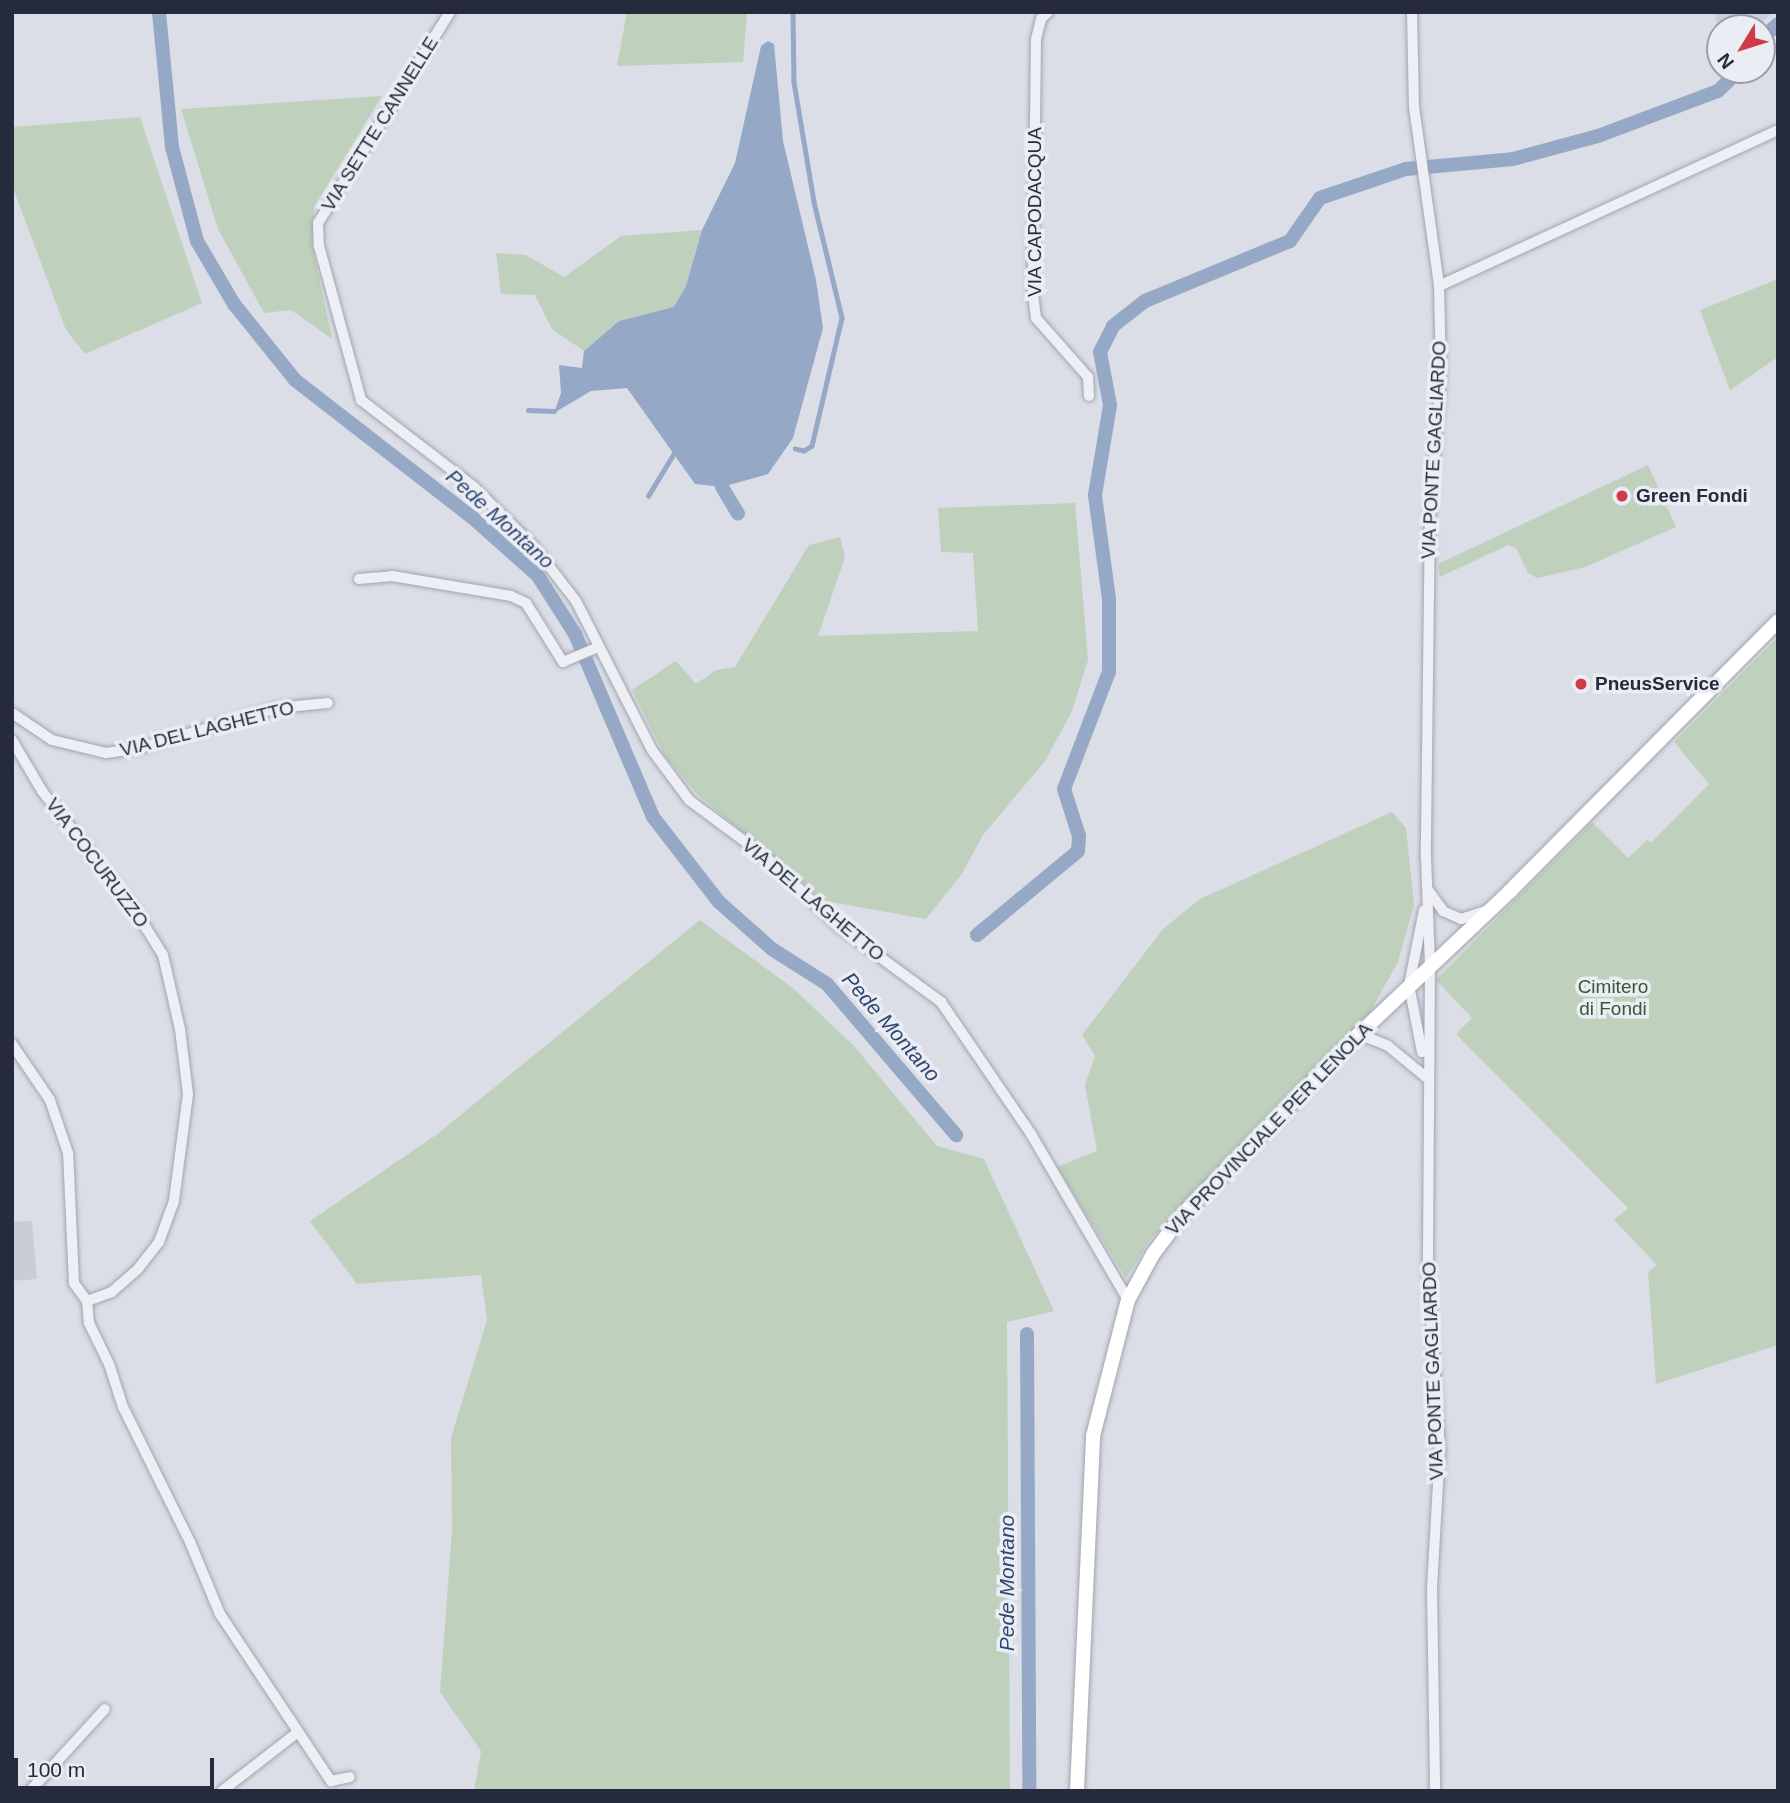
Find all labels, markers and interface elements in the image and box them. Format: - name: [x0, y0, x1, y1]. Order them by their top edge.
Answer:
- north arrow: [1706, 14, 1776, 84]
- street label: VIA SETTE CANNELLE: [317, 32, 443, 216]
- text: N: [1713, 49, 1738, 73]
- street label: VIA CAPODACQUA: [1024, 126, 1046, 298]
- street label: VIA PONTE GAGLIARDO: [1417, 340, 1451, 560]
- water label: Pede Montano: [441, 464, 559, 574]
- place label: Green Fondi: [1636, 485, 1748, 507]
- marker: Green Fondi: [1614, 488, 1630, 504]
- place label: PneusService: [1595, 673, 1720, 695]
- marker: PneusService: [1573, 676, 1589, 692]
- street label: VIA DEL LAGHETTO: [117, 696, 297, 762]
- street label: VIA COCURUZZO: [41, 793, 153, 933]
- street label: VIA DEL LAGHETTO: [737, 833, 889, 967]
- water label: Pede Montano: [837, 967, 945, 1087]
- park label: Cimitero di Fondi: [1578, 976, 1648, 1020]
- street label: VIA PROVINCIALE PER LENOLA: [1161, 1017, 1377, 1241]
- street label: VIA PONTE GAGLIARDO: [1418, 1261, 1448, 1481]
- water label: Pede Montano: [994, 1515, 1020, 1651]
- scale bar: [18, 1744, 217, 1788]
- text: 100 m: [27, 1758, 85, 1781]

